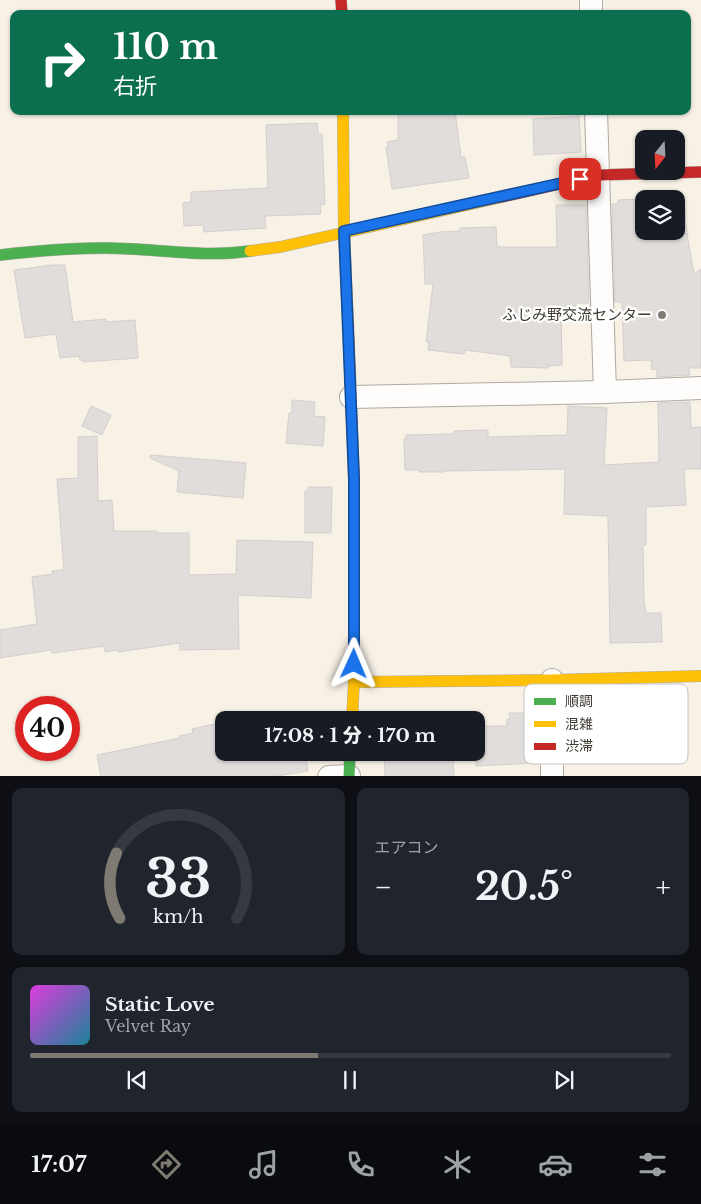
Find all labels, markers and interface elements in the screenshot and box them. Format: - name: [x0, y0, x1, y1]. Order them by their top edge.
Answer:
- text: 110 m: [113, 25, 218, 68]
- icon: right: [30, 30, 95, 95]
- text: 右折: [113, 73, 157, 100]
- north arrow: [635, 130, 685, 180]
- map controls: [635, 130, 685, 240]
- pin: [559, 158, 601, 200]
- icon: arrive: [566, 165, 594, 193]
- button: layers: [635, 190, 685, 240]
- place label: ふじみ野交流センター: [502, 305, 652, 324]
- marker: ふじみ野交流センター: [656, 309, 668, 321]
- position arrow: [327, 637, 379, 689]
- legend: [524, 684, 688, 764]
- text: 順調: [565, 692, 593, 710]
- speed limit sign: 40: [15, 696, 80, 761]
- text: 混雑: [565, 715, 593, 733]
- text: 17:08 · 1 分 · 170 m: [264, 724, 436, 747]
- text: 渋滞: [565, 737, 593, 755]
- text: エアコン: [375, 837, 439, 857]
- text: 33: [145, 847, 211, 911]
- text: 20.5°: [475, 863, 573, 910]
- text: −: [375, 870, 392, 905]
- text: +: [656, 870, 671, 905]
- text: km/h: [153, 906, 204, 928]
- text: Static Love: [105, 993, 215, 1016]
- text: Velvet Ray: [105, 1016, 191, 1036]
- icon: previous: [123, 1066, 151, 1094]
- icon: pause: [336, 1066, 364, 1094]
- icon: next: [550, 1066, 578, 1094]
- icon: directions: [149, 1147, 184, 1182]
- icon: music: [246, 1147, 281, 1182]
- icon: phone: [343, 1147, 378, 1182]
- icon: climate: [440, 1147, 475, 1182]
- icon: car: [538, 1147, 573, 1182]
- icon: filters: [635, 1147, 670, 1182]
- text: 17:07: [31, 1151, 86, 1178]

